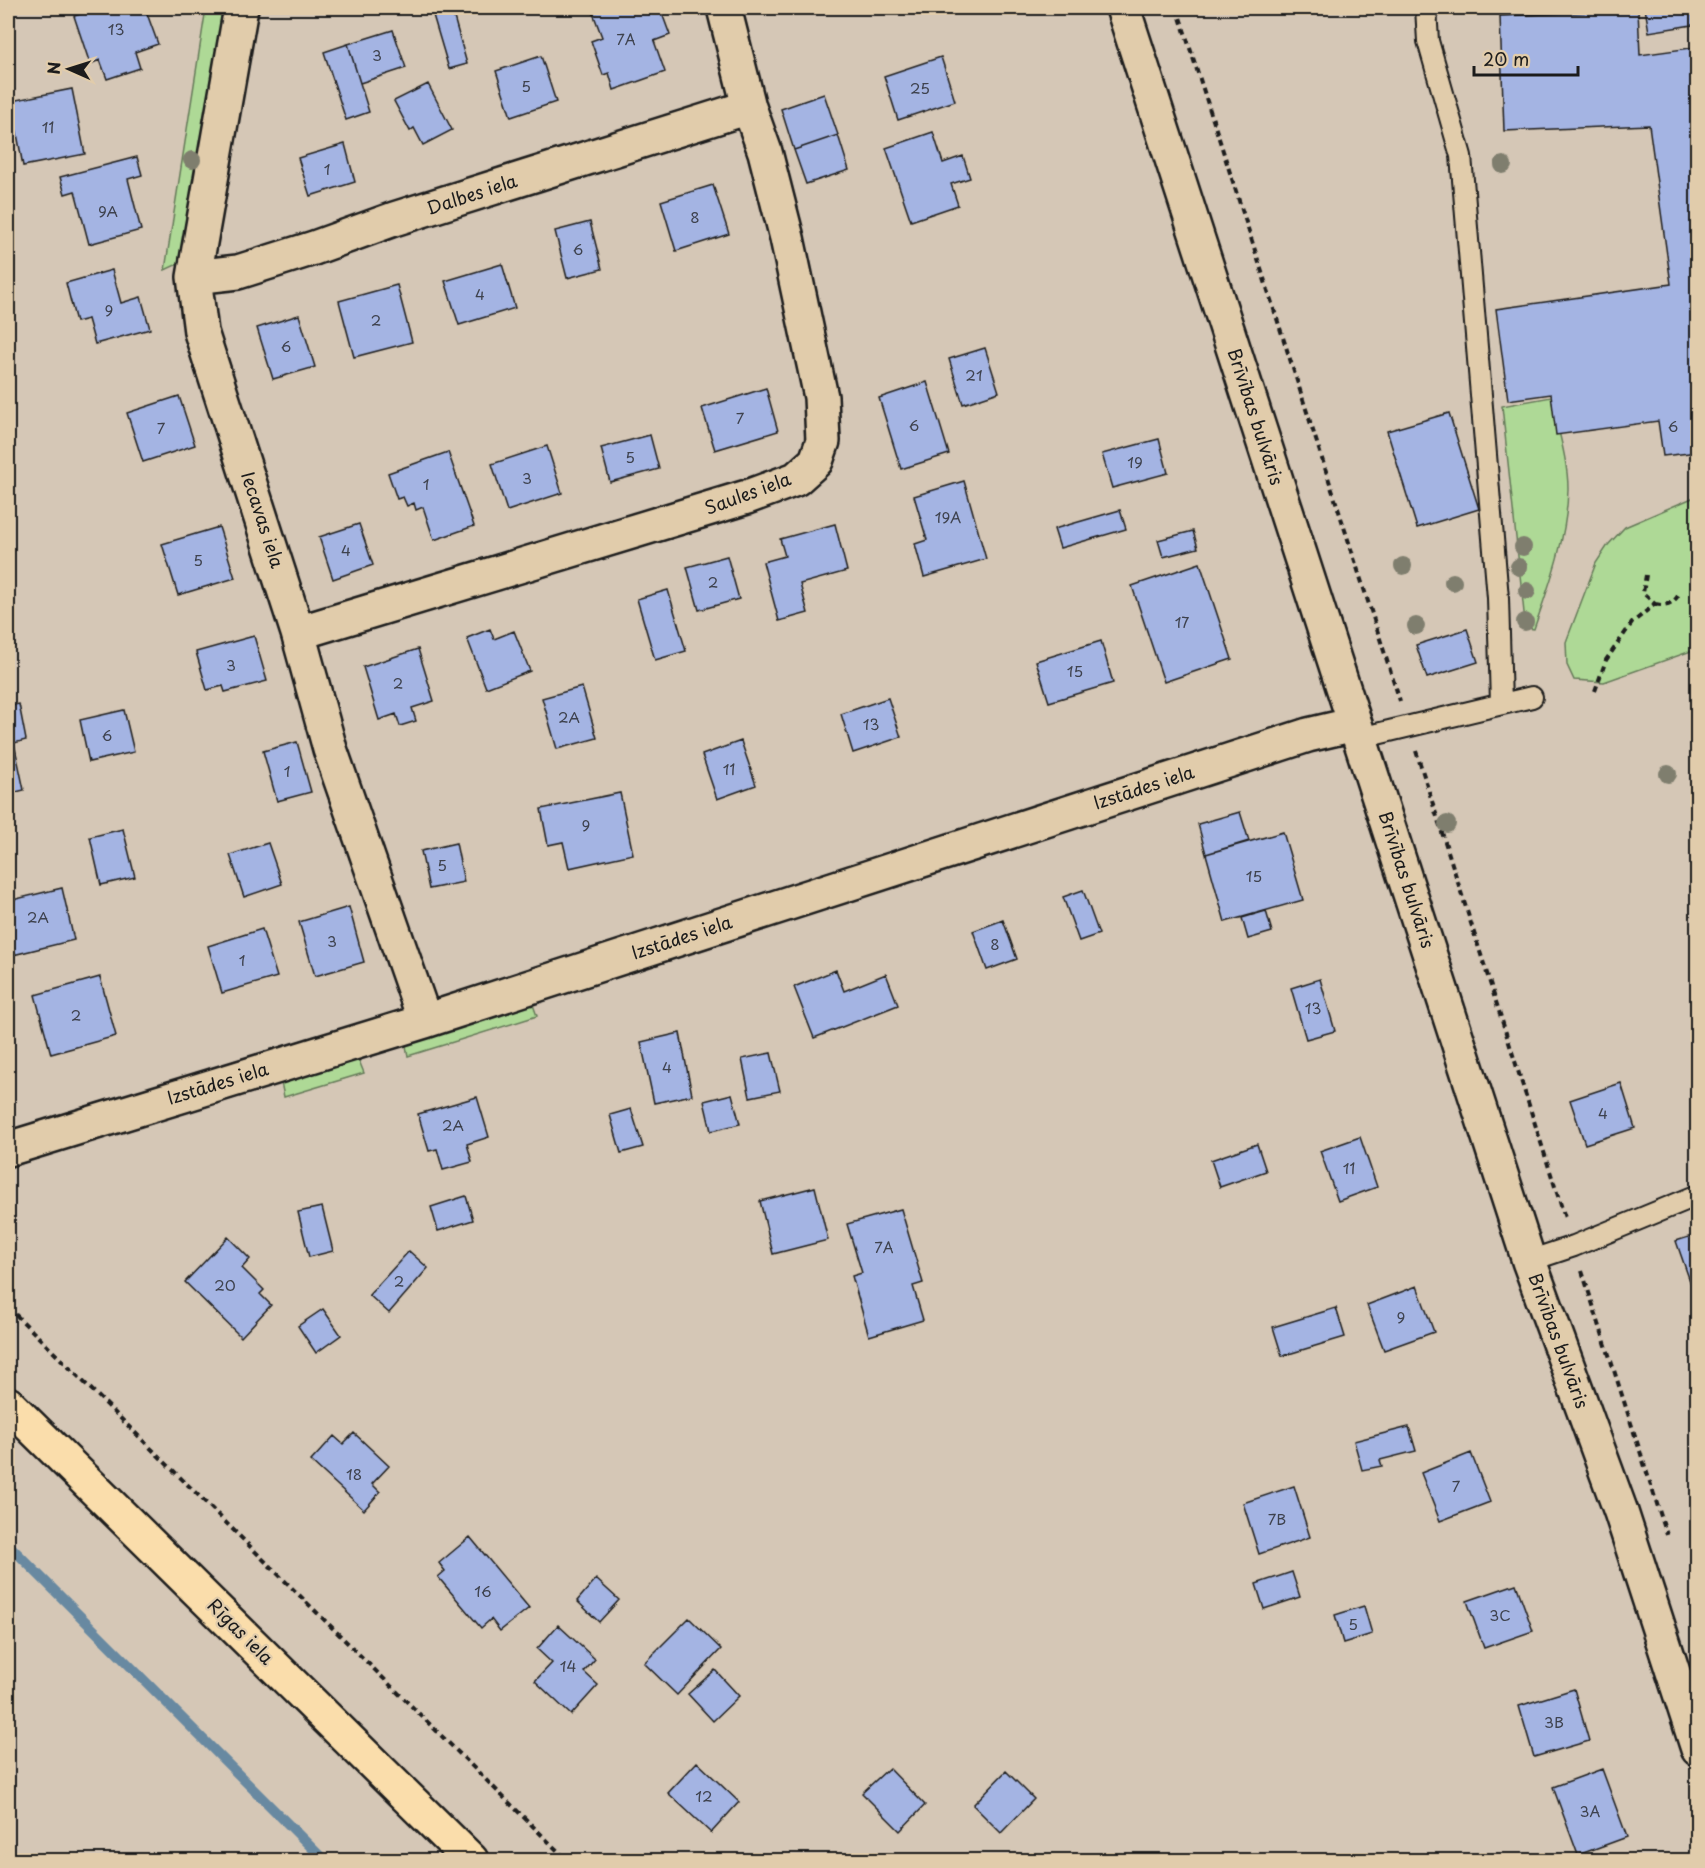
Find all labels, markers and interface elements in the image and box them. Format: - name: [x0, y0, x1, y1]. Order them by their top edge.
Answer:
- house number: 13: [108, 17, 124, 40]
- house number: 7A: [616, 27, 636, 50]
- north arrow: [39, 39, 99, 99]
- scale bar: [1474, 39, 1578, 77]
- house number: 3: [372, 43, 382, 66]
- text: 20 m: [1483, 45, 1529, 72]
- text: N: [41, 61, 65, 75]
- house number: 5: [521, 74, 531, 97]
- house number: 25: [910, 76, 930, 99]
- house number: 11: [42, 115, 54, 138]
- house number: 1: [324, 157, 330, 180]
- street label: Dalbes iela: [423, 166, 521, 221]
- house number: 9A: [98, 199, 118, 222]
- house number: 8: [690, 205, 700, 228]
- house number: 6: [573, 237, 583, 260]
- house number: 4: [475, 282, 485, 305]
- house number: 9: [105, 298, 113, 321]
- house number: 2: [371, 308, 381, 331]
- house number: 6: [281, 334, 291, 357]
- street label: Brīvības bulvāris: [1222, 345, 1291, 488]
- house number: 21: [965, 363, 983, 386]
- house number: 7: [736, 406, 745, 429]
- house number: 6: [909, 413, 919, 436]
- house number: 6: [1668, 414, 1678, 437]
- house number: 7: [157, 416, 166, 439]
- house number: 5: [625, 445, 635, 468]
- house number: 19: [1127, 450, 1143, 473]
- street label: Saules iela: [701, 464, 795, 521]
- house number: 3: [522, 466, 532, 489]
- street label: Iecavas iela: [235, 468, 292, 572]
- house number: 1: [423, 472, 429, 495]
- house number: 19A: [935, 505, 961, 528]
- house number: 4: [341, 538, 351, 561]
- house number: 5: [193, 548, 203, 571]
- house number: 2: [708, 570, 718, 593]
- house number: 17: [1175, 610, 1189, 633]
- house number: 3: [226, 653, 236, 676]
- house number: 15: [1067, 659, 1083, 682]
- house number: 2: [393, 671, 403, 694]
- house number: 2A: [558, 705, 580, 728]
- house number: 13: [863, 712, 879, 735]
- house number: 6: [102, 723, 112, 746]
- house number: 11: [723, 757, 735, 780]
- street label: Izstādes iela: [1090, 757, 1198, 816]
- house number: 1: [284, 759, 290, 782]
- street label: Brīvības bulvāris: [1373, 808, 1442, 951]
- house number: 9: [582, 813, 590, 836]
- house number: 5: [437, 853, 447, 876]
- house number: 15: [1246, 864, 1262, 887]
- house number: 2A: [27, 905, 49, 928]
- street label: Izstādes iela: [628, 907, 736, 966]
- house number: 3: [327, 929, 337, 952]
- house number: 8: [990, 932, 1000, 955]
- house number: 1: [239, 948, 245, 971]
- house number: 13: [1305, 996, 1321, 1019]
- house number: 2: [71, 1003, 81, 1026]
- street label: Izstādes iela: [164, 1054, 272, 1111]
- house number: 4: [662, 1055, 672, 1078]
- house number: 4: [1598, 1101, 1608, 1124]
- house number: 2A: [442, 1113, 464, 1136]
- house number: 11: [1343, 1156, 1355, 1179]
- house number: 7A: [874, 1235, 894, 1258]
- house number: 2: [394, 1269, 404, 1292]
- street label: Brīvības bulvāris: [1522, 1269, 1596, 1412]
- house number: 20: [214, 1273, 236, 1296]
- house number: 9: [1397, 1305, 1405, 1328]
- house number: 18: [346, 1462, 362, 1485]
- house number: 7: [1452, 1474, 1461, 1497]
- house number: 7B: [1268, 1507, 1286, 1530]
- house number: 16: [474, 1579, 492, 1602]
- street label: Rīgas iela: [202, 1592, 281, 1671]
- house number: 3C: [1489, 1603, 1511, 1626]
- house number: 5: [1348, 1612, 1358, 1635]
- house number: 14: [560, 1654, 576, 1677]
- house number: 3B: [1544, 1710, 1564, 1733]
- house number: 12: [695, 1784, 713, 1807]
- house number: 3A: [1580, 1799, 1601, 1822]

